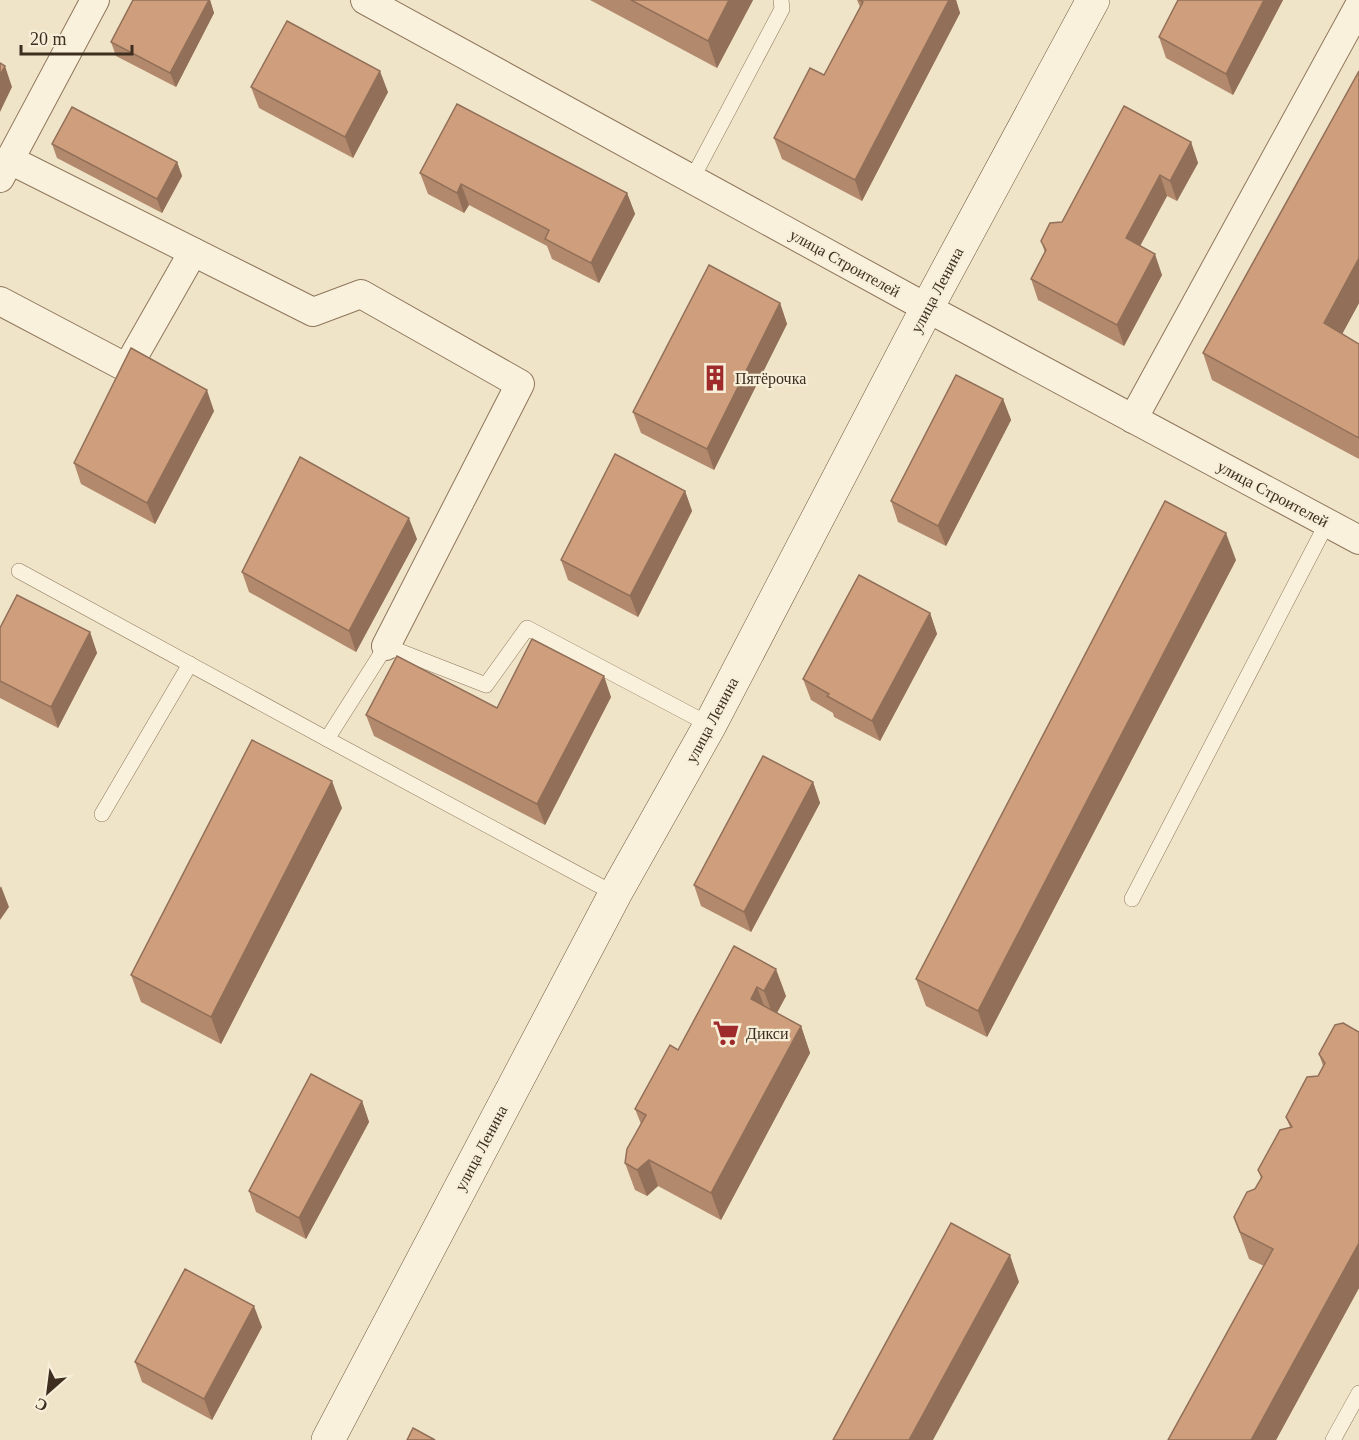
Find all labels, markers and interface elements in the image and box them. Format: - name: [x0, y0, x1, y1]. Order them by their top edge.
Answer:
- scale bar: [21, 18, 132, 56]
- text: 20 m: [30, 29, 67, 49]
- street label: улица Строителей: [786, 226, 903, 301]
- street label: улица Ленина: [907, 244, 967, 336]
- building icon: Пятёрочка: [700, 363, 730, 393]
- place label: Пятёрочка: [735, 370, 806, 388]
- street label: улица Строителей: [1214, 458, 1332, 532]
- street label: улица Ленина: [682, 674, 742, 766]
- supermarket icon: Дикси: [711, 1018, 741, 1048]
- place label: Дикси: [746, 1025, 789, 1043]
- street label: улица Ленина: [451, 1102, 511, 1194]
- north arrow: [18, 1362, 78, 1422]
- text: С: [32, 1395, 50, 1415]

